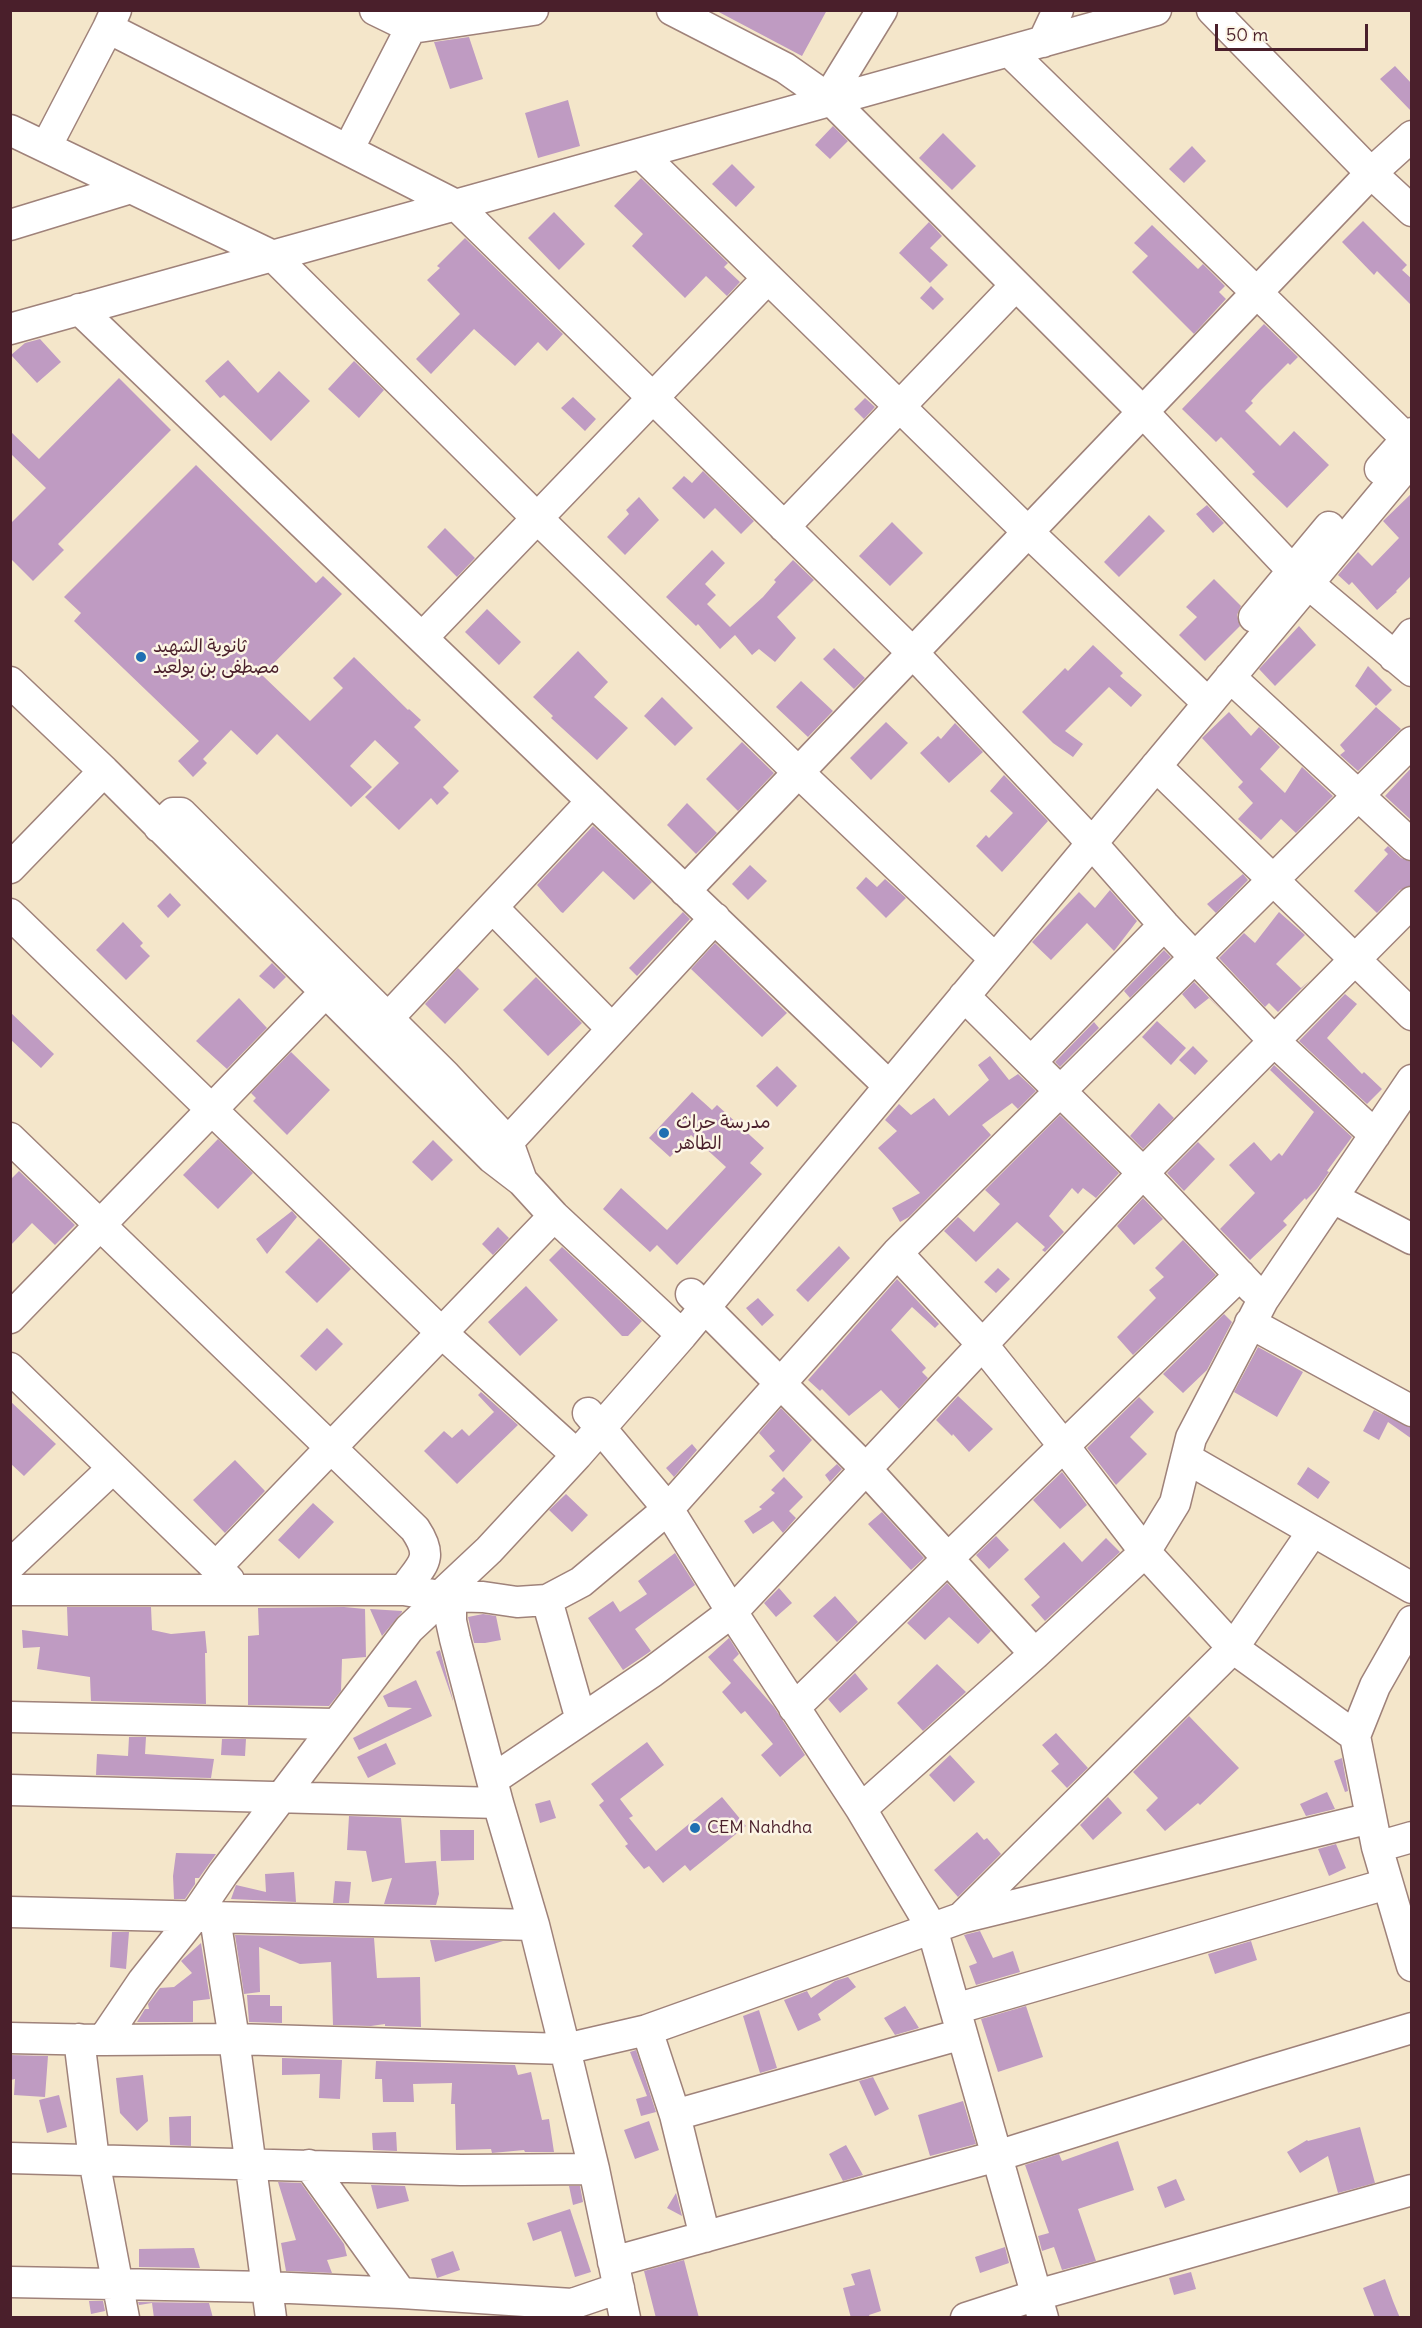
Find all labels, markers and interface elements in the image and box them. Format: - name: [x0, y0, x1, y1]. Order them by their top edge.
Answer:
- scale bar: [1218, 12, 1371, 50]
- text: 50 m: [1226, 23, 1268, 46]
- place label: ثانوية الشهيد مصطفى بن بولعيد: [153, 636, 279, 678]
- marker: ثانوية الشهيد مصطفى بن بولعيد: [134, 650, 148, 664]
- place label: مدرسة حراث الطاهر: [676, 1112, 770, 1154]
- marker: مدرسة حراث الطاهر: [657, 1126, 671, 1140]
- place label: CEM Nahdha: [707, 1817, 812, 1839]
- marker: CEM Nahdha: [688, 1821, 702, 1835]

